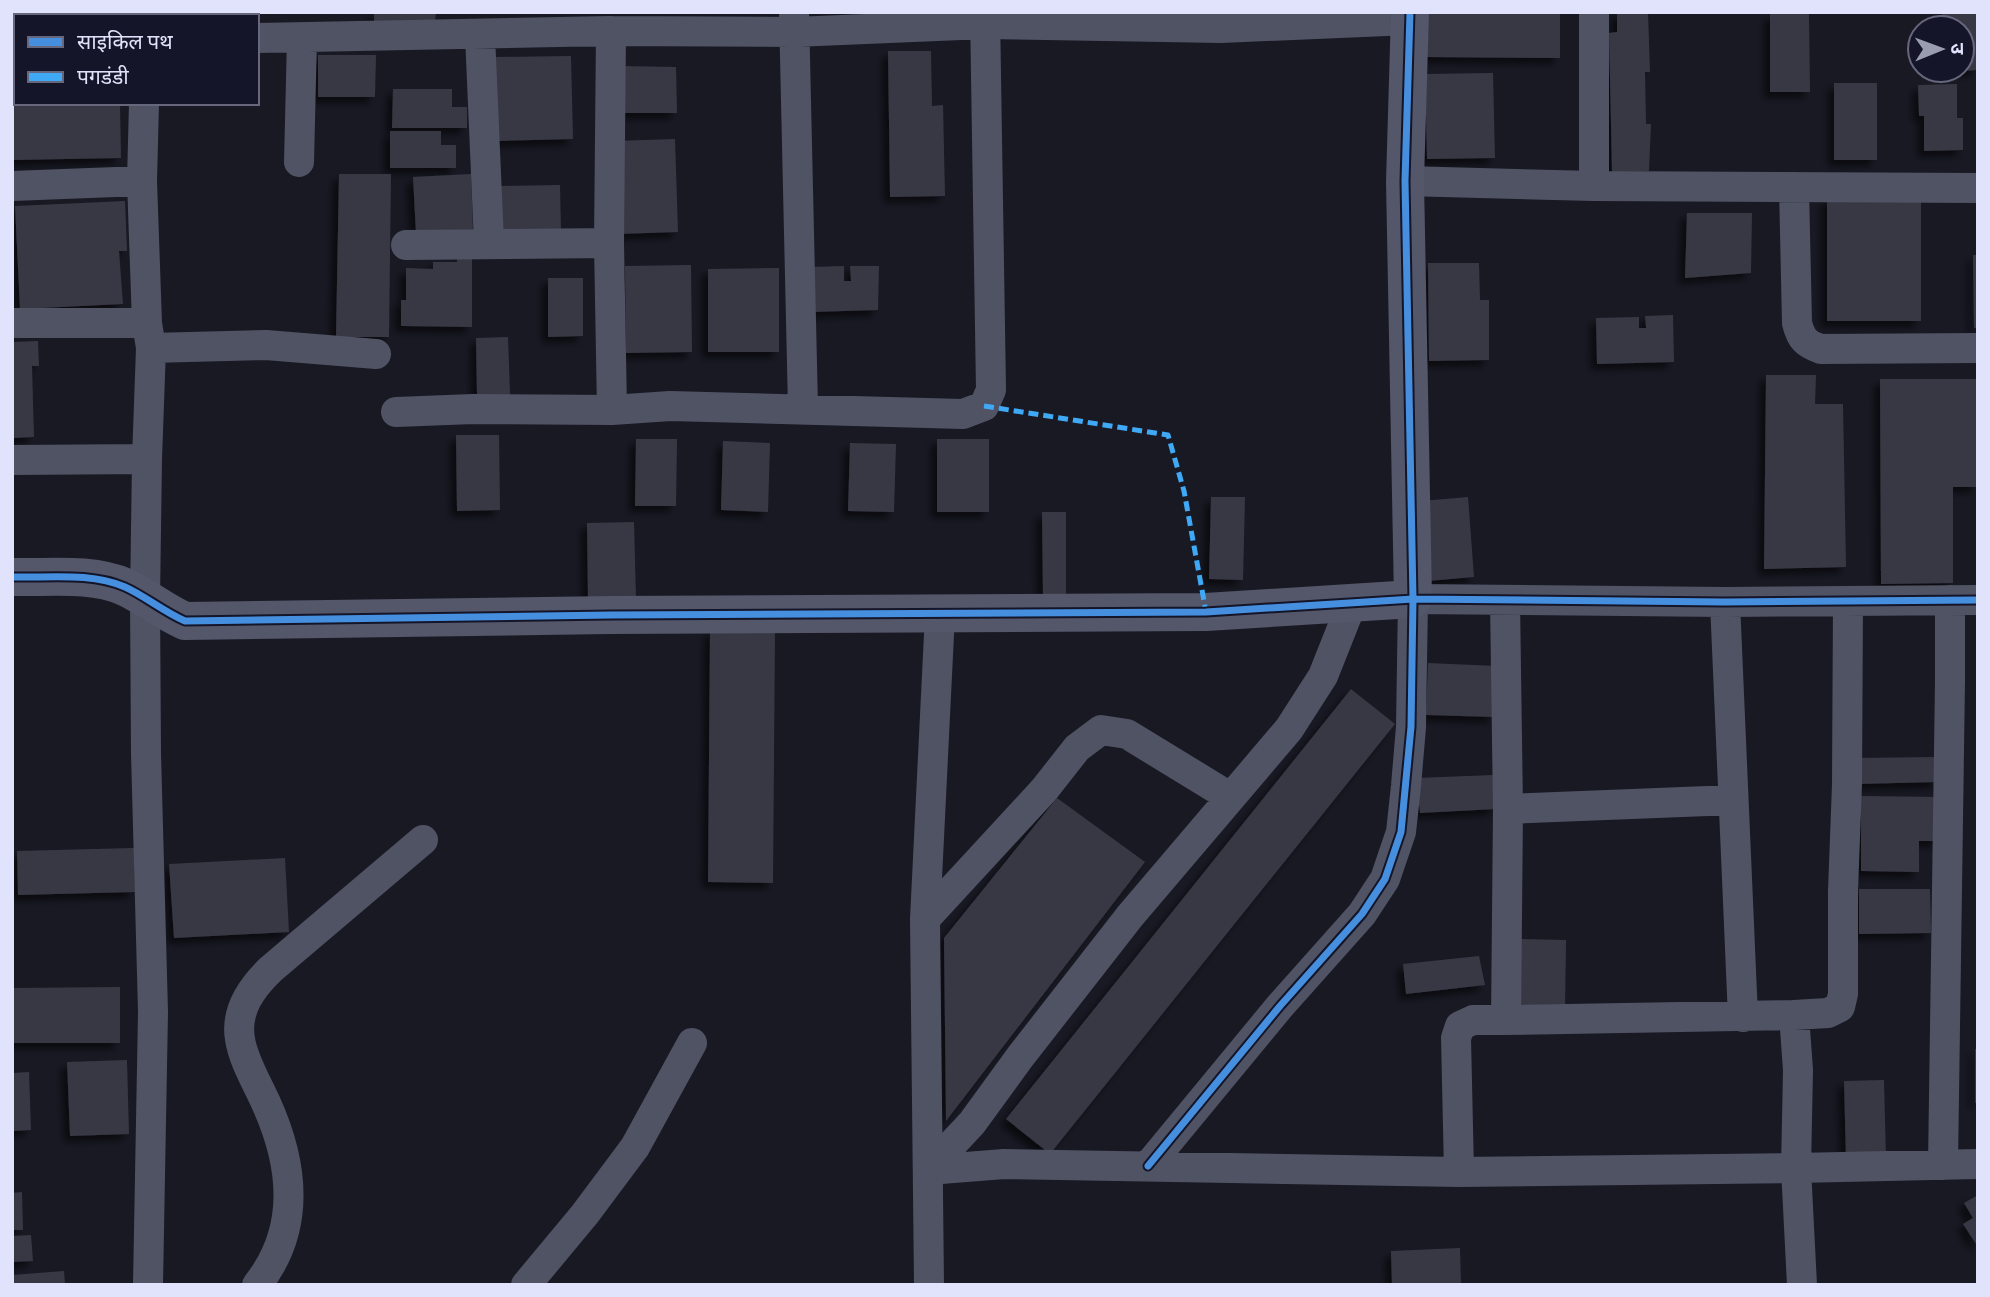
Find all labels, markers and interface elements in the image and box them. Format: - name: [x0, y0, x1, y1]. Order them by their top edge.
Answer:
- legend: [14, 14, 259, 105]
- north arrow: [1906, 14, 1976, 84]
- text: साइकिल पथ: [77, 25, 173, 57]
- text: उ: [1944, 43, 1973, 55]
- text: पगडंडी: [77, 60, 129, 92]

